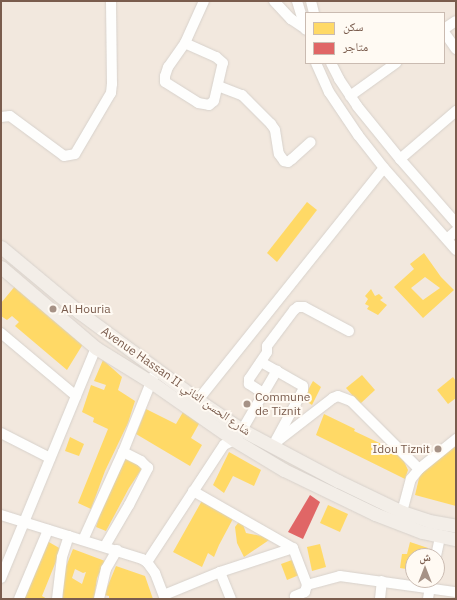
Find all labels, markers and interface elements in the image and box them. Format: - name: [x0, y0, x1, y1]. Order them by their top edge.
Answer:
- legend: [305, 12, 445, 64]
- text: سكن: [343, 19, 363, 34]
- text: متاجر: [343, 39, 368, 54]
- place label: Al Houria: [61, 302, 111, 316]
- marker: Al Houria: [48, 304, 58, 314]
- street label: Avenue Hassan II شارع الحسن الثاني: [99, 324, 253, 438]
- place label: Commune de Tiznit: [255, 390, 310, 418]
- marker: Commune de Tiznit: [242, 399, 252, 409]
- place label: Idou Tiznit: [372, 442, 430, 456]
- marker: Idou Tiznit: [433, 444, 443, 454]
- north arrow: [405, 548, 445, 588]
- text: ش: [419, 550, 431, 564]

